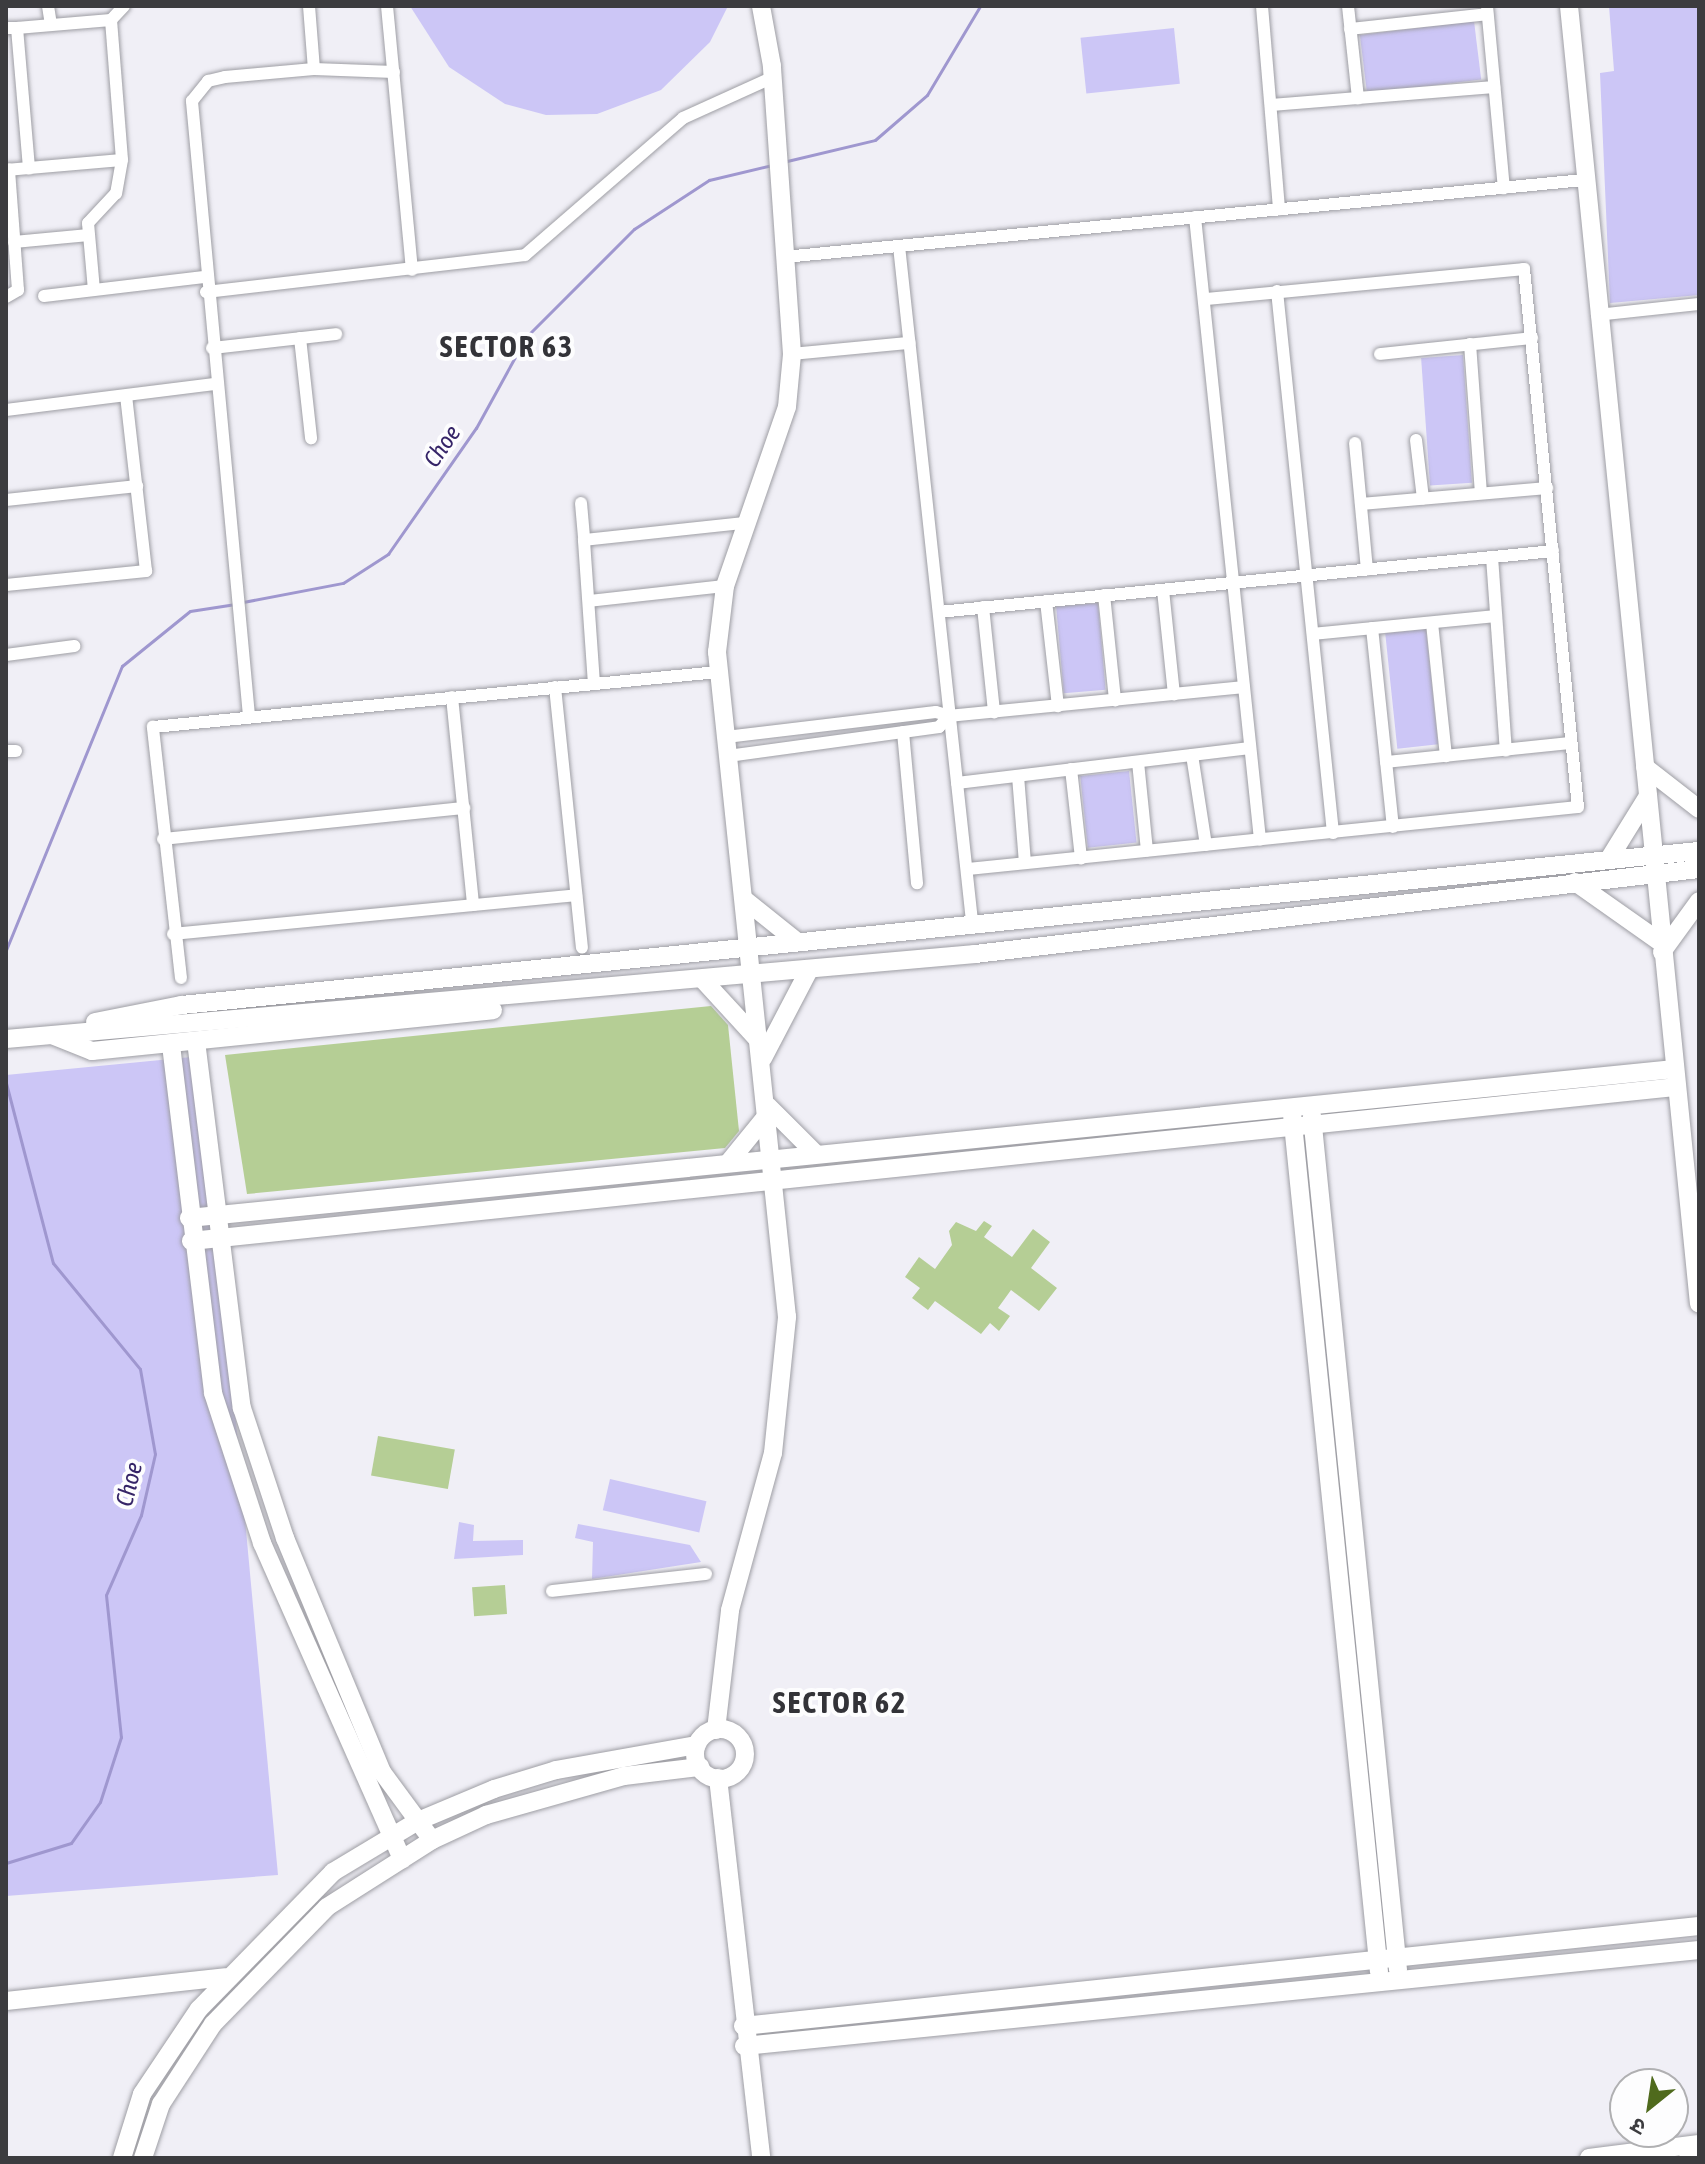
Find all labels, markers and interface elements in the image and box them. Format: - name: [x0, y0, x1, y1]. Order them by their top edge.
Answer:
- district label: SECTOR 63: [440, 328, 574, 364]
- water label: Choe: [417, 419, 467, 473]
- water label: Choe: [110, 1459, 148, 1509]
- district label: SECTOR 62: [773, 1684, 907, 1720]
- north arrow: [1609, 2068, 1689, 2148]
- text: उ: [1626, 2113, 1650, 2142]

